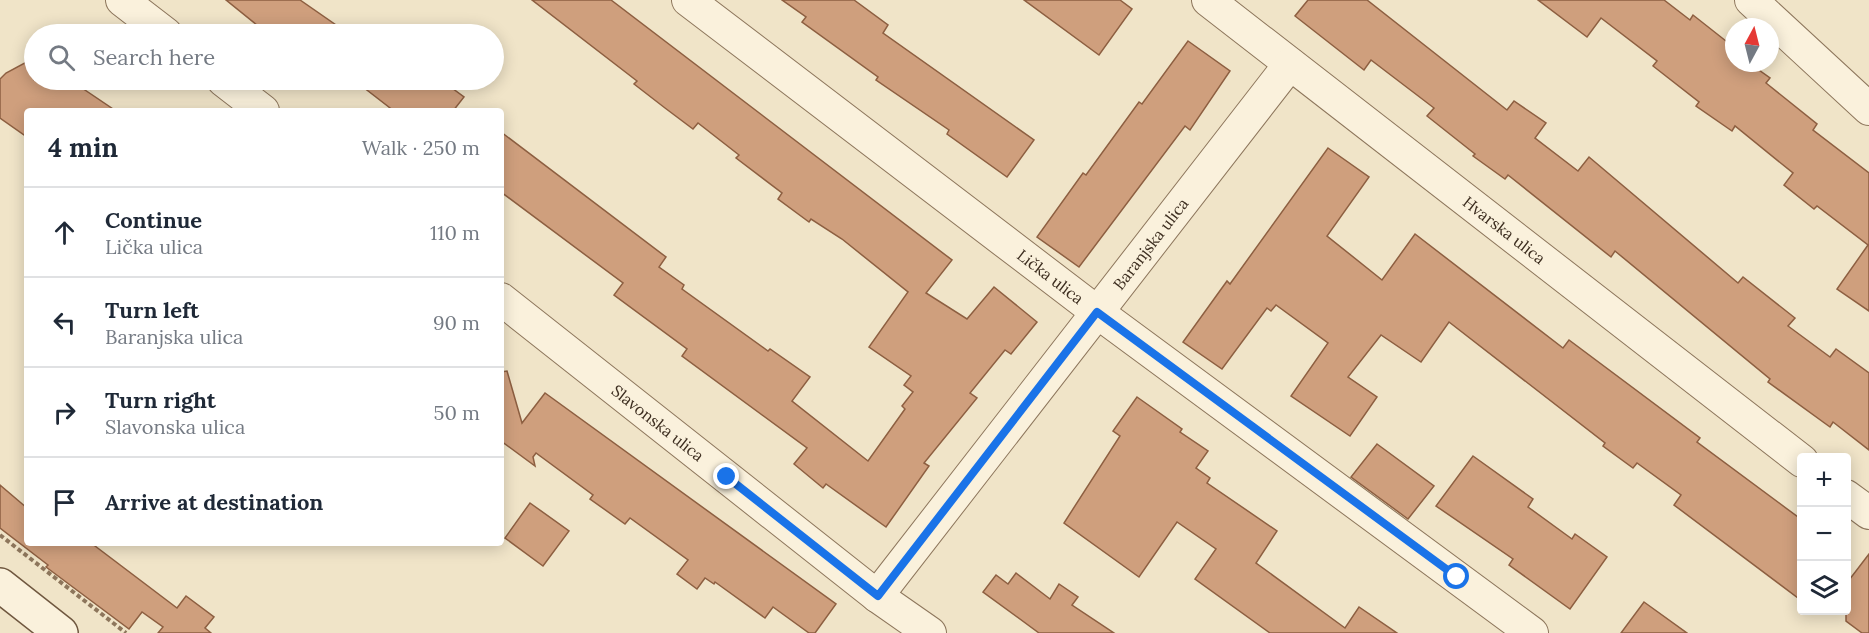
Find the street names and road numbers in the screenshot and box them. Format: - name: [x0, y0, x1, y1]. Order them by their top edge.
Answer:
- street label: Hvarska ulica: [1459, 192, 1549, 268]
- street label: Baranjska ulica: [1109, 194, 1192, 294]
- street label: Lička ulica: [1013, 245, 1088, 308]
- street label: Slavonska ulica: [608, 380, 708, 466]

